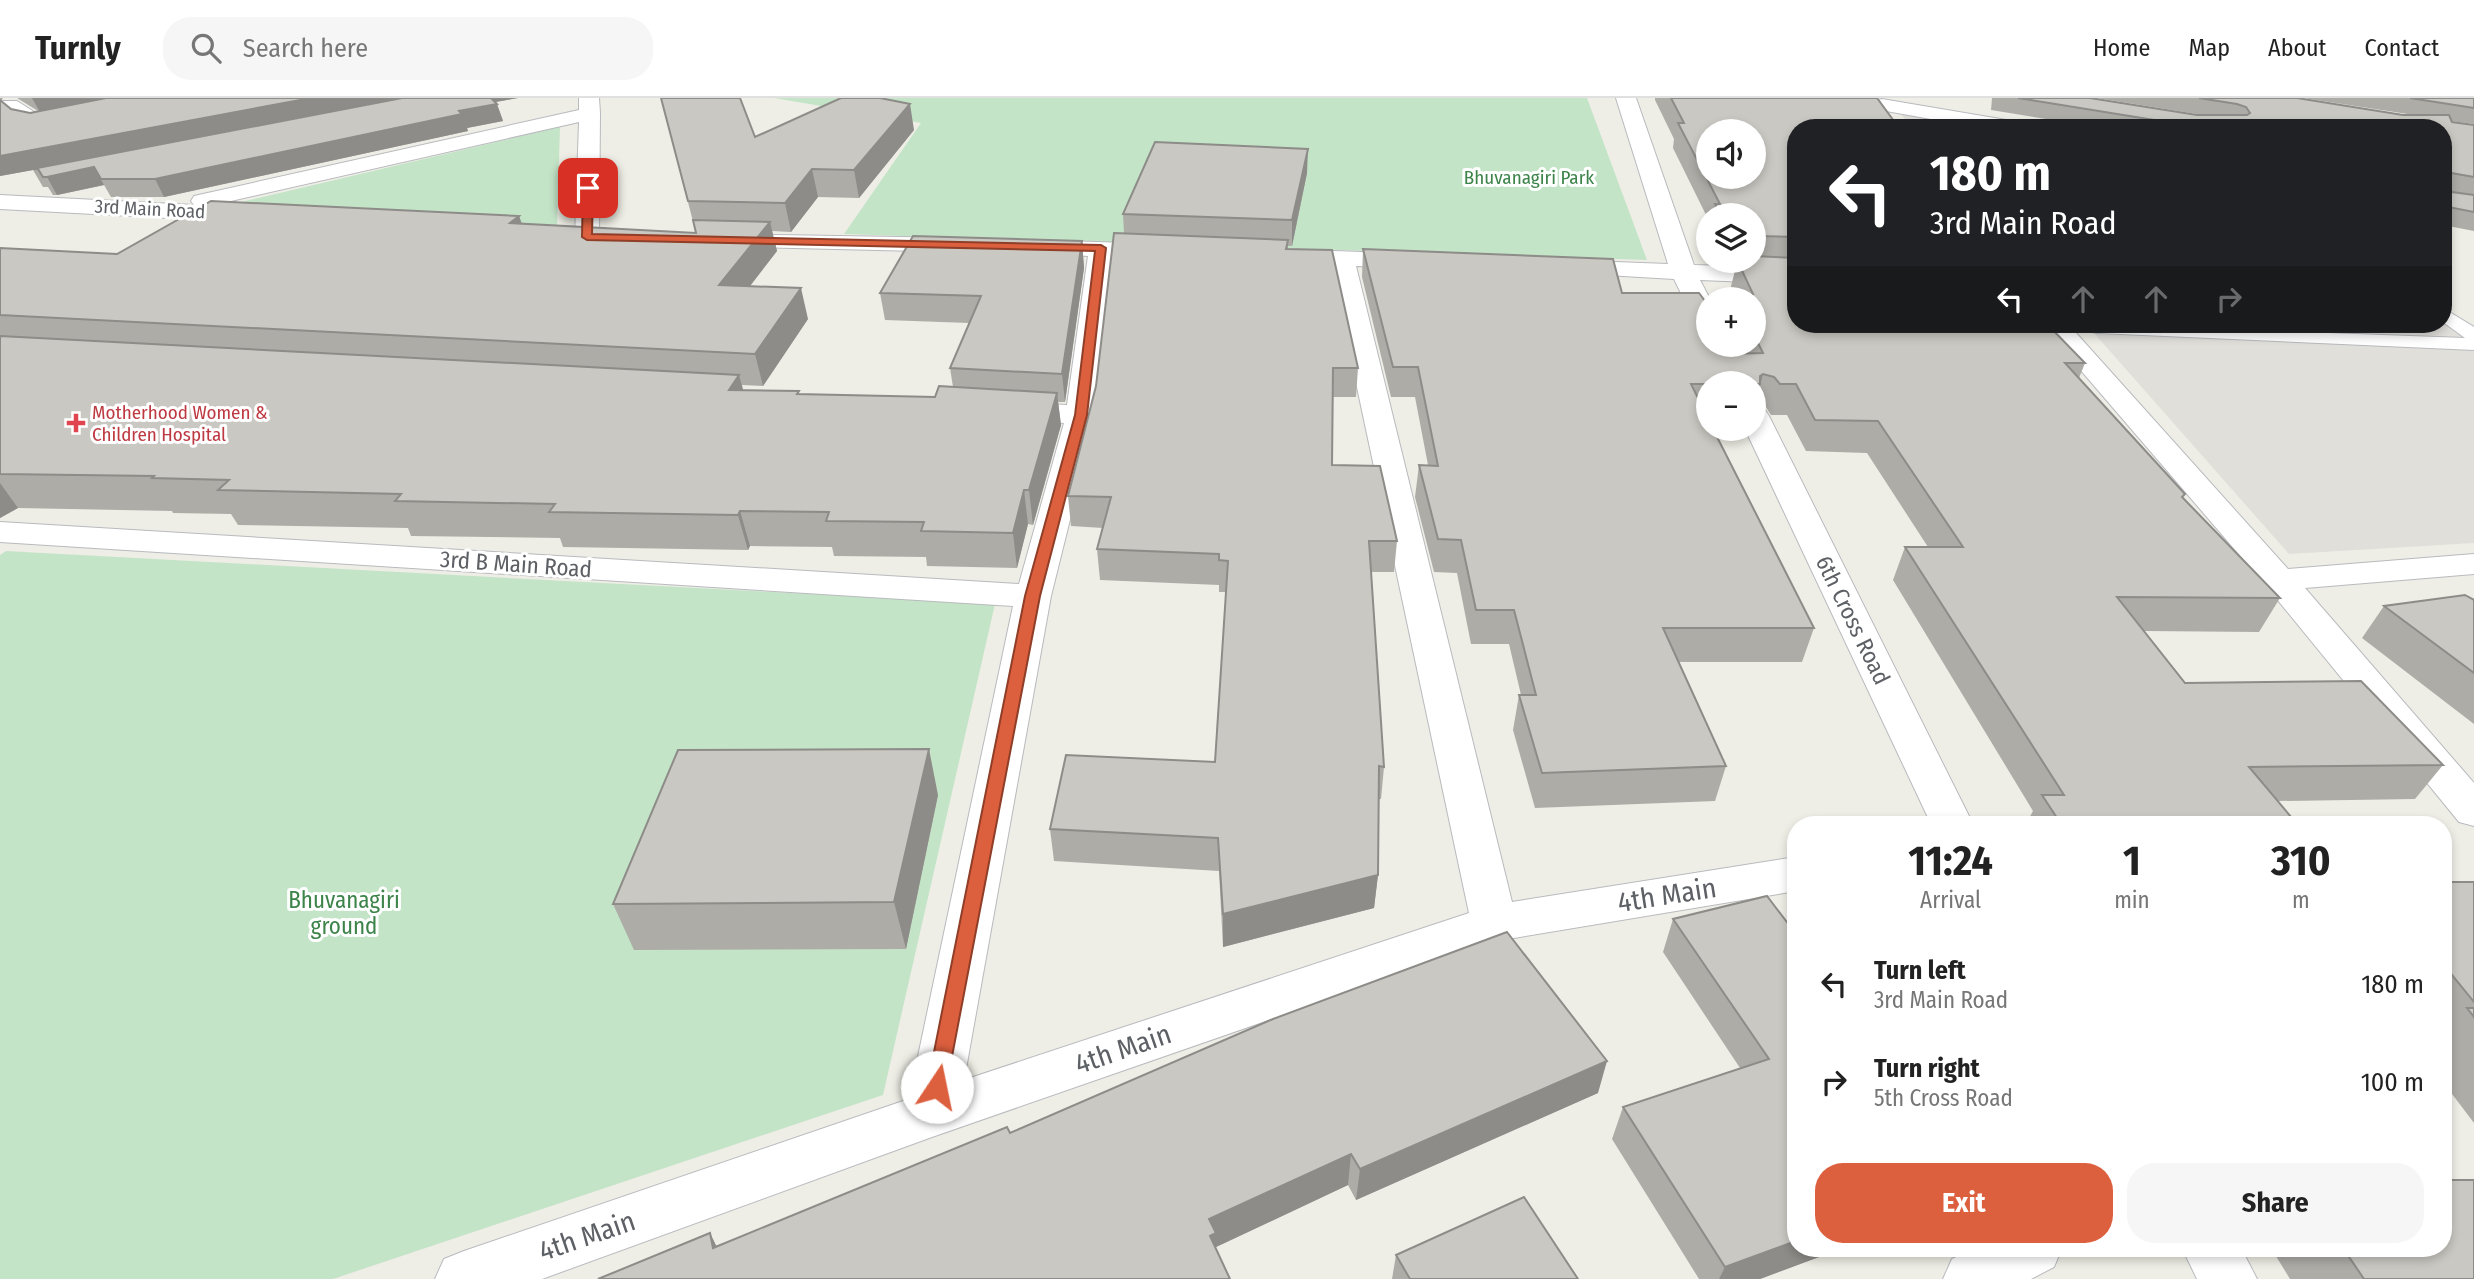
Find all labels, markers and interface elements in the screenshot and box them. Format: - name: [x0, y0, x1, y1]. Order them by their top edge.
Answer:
- search box: [163, 17, 653, 80]
- text: Turnly: [35, 28, 121, 68]
- icon: search: [187, 29, 225, 67]
- text: Search here: [243, 33, 368, 64]
- text: Home: [2093, 34, 2150, 62]
- text: Map: [2188, 34, 2230, 62]
- text: About: [2268, 34, 2326, 62]
- text: Contact: [2364, 34, 2439, 62]
- map controls: [1696, 119, 1766, 441]
- button: sound: [1696, 119, 1766, 189]
- text: 180 m: [1930, 144, 2051, 203]
- icon: left: [1815, 147, 1906, 238]
- pin: [558, 158, 618, 218]
- park label: Bhuvanagiri Park: [1464, 166, 1594, 189]
- icon: arrive: [569, 169, 607, 207]
- street label: 3rd Main Road: [94, 195, 206, 223]
- button: layers: [1696, 203, 1766, 273]
- text: 3rd Main Road: [1930, 204, 2117, 242]
- icon: left: [1991, 280, 2029, 318]
- icon: ahead: [2064, 280, 2102, 318]
- icon: ahead: [2137, 280, 2175, 318]
- icon: right: [2210, 280, 2248, 318]
- button: +: [1696, 287, 1766, 357]
- button: −: [1696, 371, 1766, 441]
- place label: Motherhood Women & Children Hospital: [92, 401, 268, 446]
- marker: Motherhood Women & Children Hospital: [66, 413, 86, 433]
- street label: 3rd B Main Road: [439, 545, 593, 583]
- street label: 6th Cross Road: [1810, 551, 1896, 689]
- text: 11:24: [1908, 836, 1993, 886]
- text: 1: [2123, 836, 2141, 886]
- text: 310: [2271, 836, 2331, 886]
- street label: 4th Main: [1615, 871, 1719, 919]
- park label: Bhuvanagiri ground: [288, 886, 400, 940]
- text: Arrival: [1920, 886, 1981, 914]
- text: min: [2114, 886, 2150, 914]
- text: m: [2292, 886, 2310, 914]
- text: Turn left: [1874, 955, 1966, 986]
- icon: left: [1815, 965, 1853, 1003]
- text: 180 m: [2361, 969, 2424, 1000]
- text: 3rd Main Road: [1874, 986, 2008, 1014]
- street label: 4th Main: [1071, 1017, 1175, 1081]
- position arrow: [900, 1050, 974, 1124]
- text: Turn right: [1874, 1053, 1980, 1084]
- icon: right: [1815, 1063, 1853, 1101]
- text: 100 m: [2361, 1067, 2424, 1098]
- text: 5th Cross Road: [1874, 1084, 2013, 1112]
- button: Exit: [1815, 1163, 2113, 1243]
- button: Share: [2127, 1163, 2424, 1243]
- street label: 4th Main: [535, 1204, 639, 1268]

